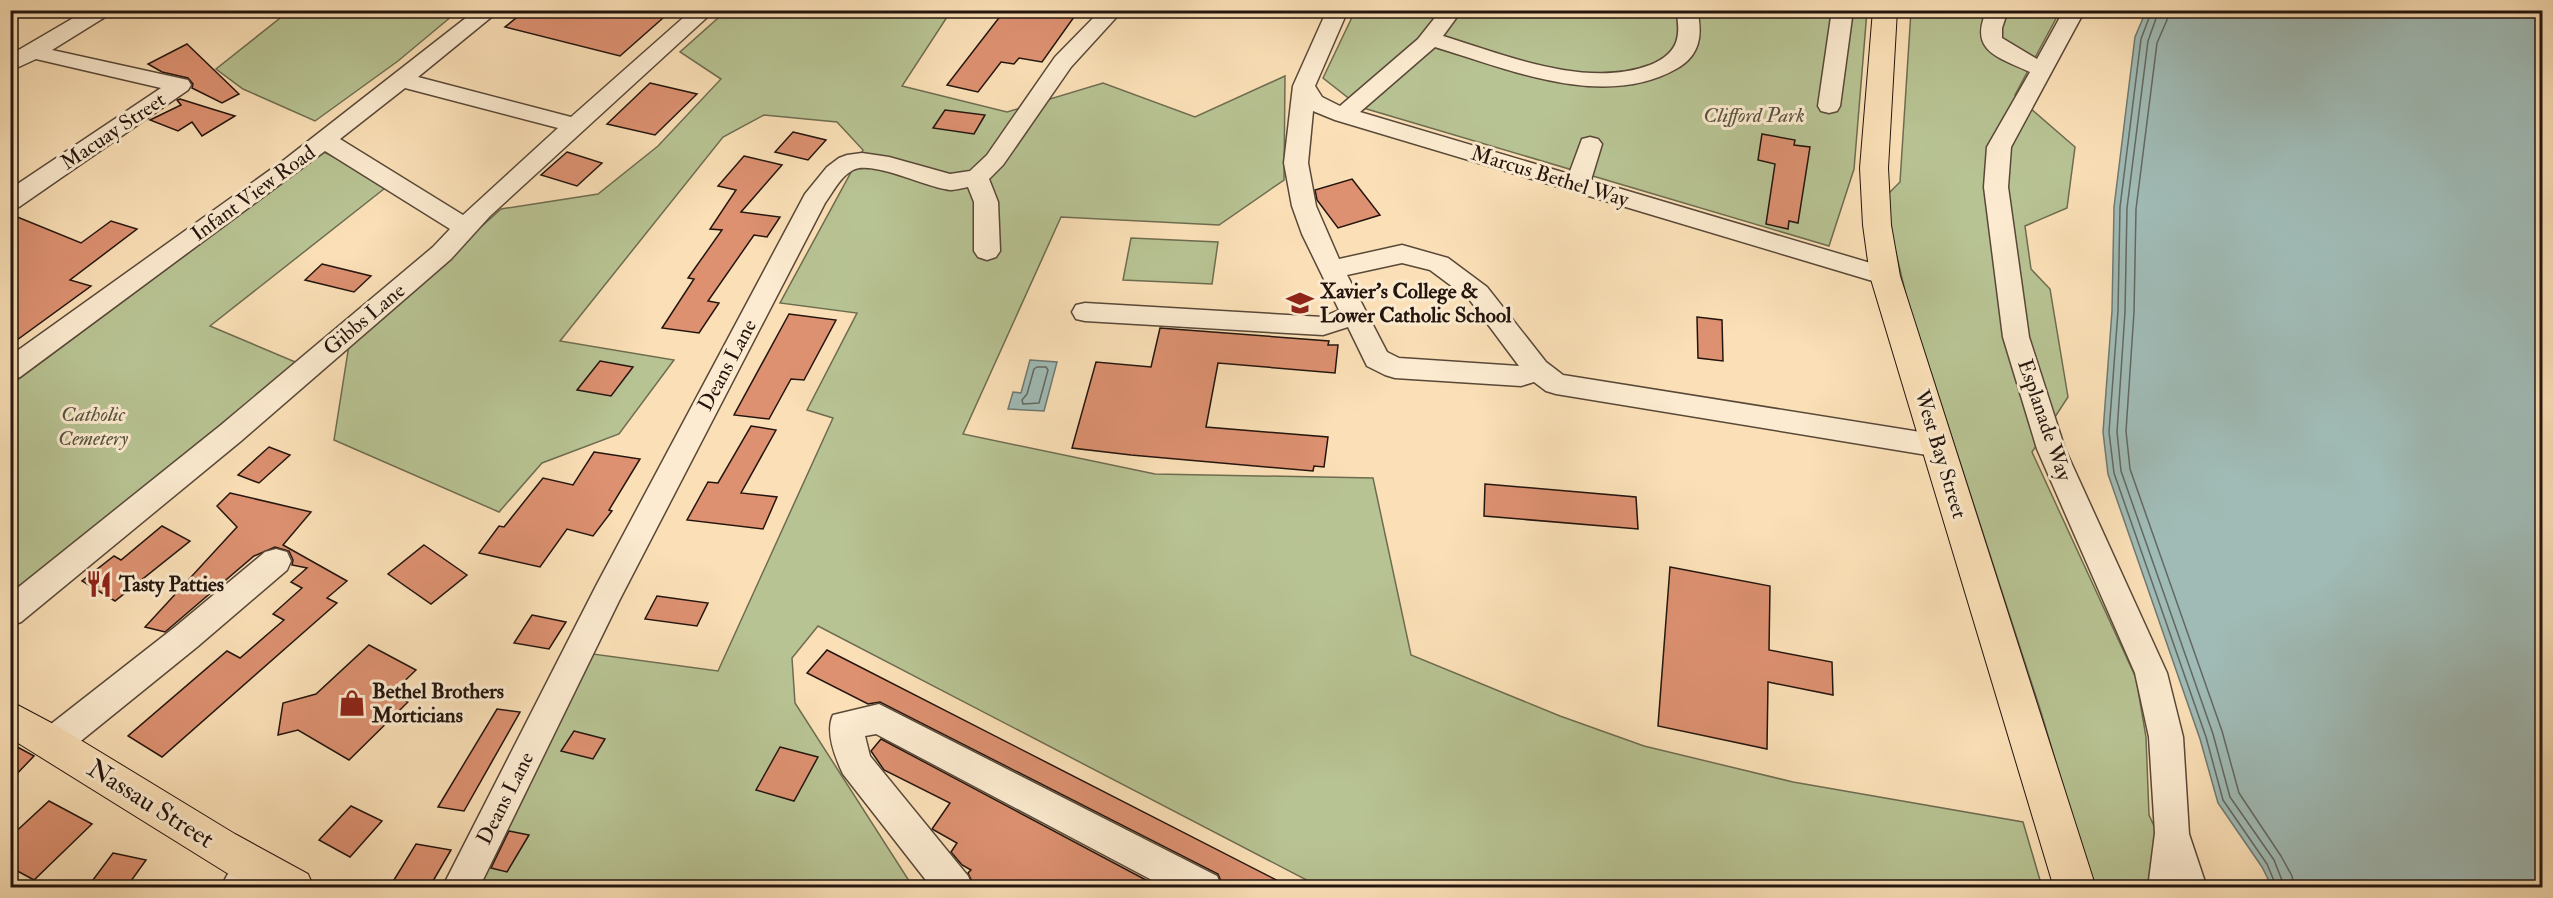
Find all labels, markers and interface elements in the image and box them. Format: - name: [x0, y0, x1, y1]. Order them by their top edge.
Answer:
- street label: Macuay Street: [56, 86, 171, 176]
- park label: Clifford Park: [1703, 102, 1805, 129]
- street label: Infant View Road: [186, 139, 321, 248]
- street label: Marcus Bethel Way: [1468, 140, 1633, 214]
- street label: Gibbs Lane: [318, 277, 411, 361]
- place label: Xavier's College & Lower Catholic School: [1320, 278, 1512, 329]
- school or university icon: Xavier's College & Lower Catholic School: [1285, 288, 1315, 318]
- street label: Deans Lane: [692, 314, 763, 416]
- street label: Esplanade Way: [2011, 356, 2078, 485]
- street label: West Bay Street: [1908, 386, 1973, 522]
- park label: Catholic Cemetery: [58, 401, 129, 452]
- restaurant icon: Tasty Patties: [84, 569, 114, 599]
- place label: Tasty Patties: [118, 571, 224, 598]
- place label: Bethel Brothers Morticians: [371, 678, 504, 729]
- shop icon: Bethel Brothers Morticians: [337, 688, 367, 718]
- street label: Deans Lane: [471, 747, 540, 849]
- street label: Nassau Street: [81, 752, 220, 855]

